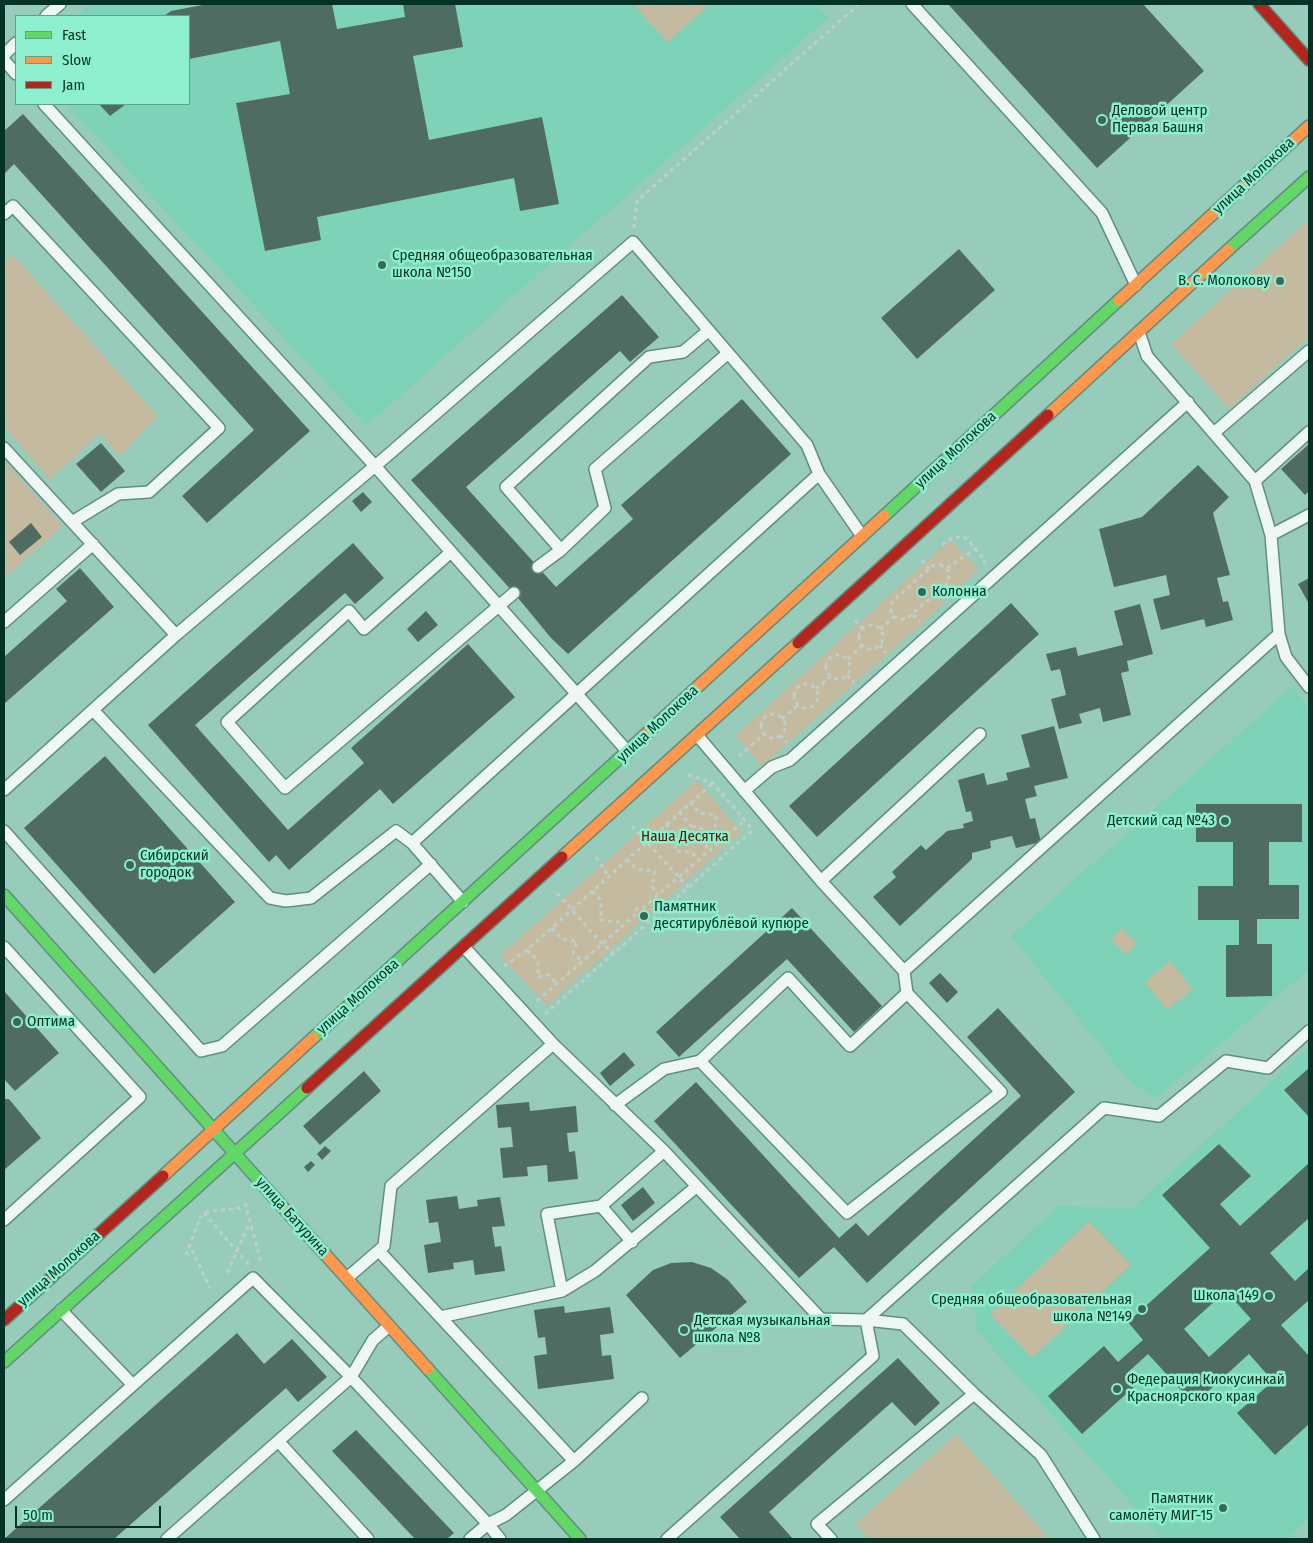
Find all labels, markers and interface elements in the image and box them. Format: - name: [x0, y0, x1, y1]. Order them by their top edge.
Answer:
- legend: [15, 15, 190, 105]
- text: Fast: [62, 26, 86, 44]
- text: Slow: [62, 51, 91, 69]
- text: Jam: [62, 76, 85, 94]
- place label: Деловой центр Первая Башня: [1112, 102, 1207, 137]
- marker: Деловой центр Первая Башня: [1096, 114, 1108, 126]
- street label: улица Молокова: [1210, 134, 1298, 218]
- place label: Средняя общеобразовательная школа №150: [392, 247, 593, 282]
- marker: Средняя общеобразовательная школа №150: [376, 259, 388, 271]
- place label: В. С. Молокову: [1178, 272, 1270, 290]
- marker: В. С. Молокову: [1274, 275, 1286, 287]
- street label: улица Молокова: [912, 408, 1000, 492]
- place label: Колонна: [932, 583, 986, 601]
- marker: Колонна: [916, 586, 928, 598]
- street label: улица Молокова: [614, 682, 702, 766]
- place label: Детский сад №43: [1107, 812, 1215, 830]
- marker: Детский сад №43: [1219, 815, 1231, 827]
- park label: Наша Десятка: [641, 828, 729, 846]
- place label: Сибирский городок: [140, 847, 209, 882]
- marker: Сибирский городок: [124, 859, 136, 871]
- place label: Памятник десятирублёвой купюре: [654, 898, 809, 933]
- marker: Памятник десятирублёвой купюре: [638, 910, 650, 922]
- street label: улица Молокова: [313, 955, 403, 1039]
- place label: Оптима: [27, 1013, 75, 1031]
- marker: Оптима: [11, 1016, 23, 1028]
- street label: улица Батурина: [252, 1174, 332, 1260]
- street label: улица Молокова: [14, 1227, 104, 1311]
- place label: Школа 149: [1193, 1287, 1259, 1305]
- marker: Школа 149: [1263, 1290, 1275, 1302]
- place label: Средняя общеобразовательная школа №149: [931, 1291, 1132, 1326]
- marker: Средняя общеобразовательная школа №149: [1136, 1303, 1148, 1315]
- place label: Детская музыкальная школа №8: [694, 1312, 831, 1347]
- marker: Детская музыкальная школа №8: [678, 1324, 690, 1336]
- place label: Федерация Киокусинкай Красноярского края: [1127, 1371, 1285, 1406]
- marker: Федерация Киокусинкай Красноярского края: [1111, 1383, 1123, 1395]
- place label: Памятник самолёту МИГ-15: [1109, 1490, 1213, 1525]
- scale bar: [18, 1496, 164, 1528]
- marker: Памятник самолёту МИГ-15: [1217, 1502, 1229, 1514]
- text: 50 m: [23, 1506, 53, 1524]

